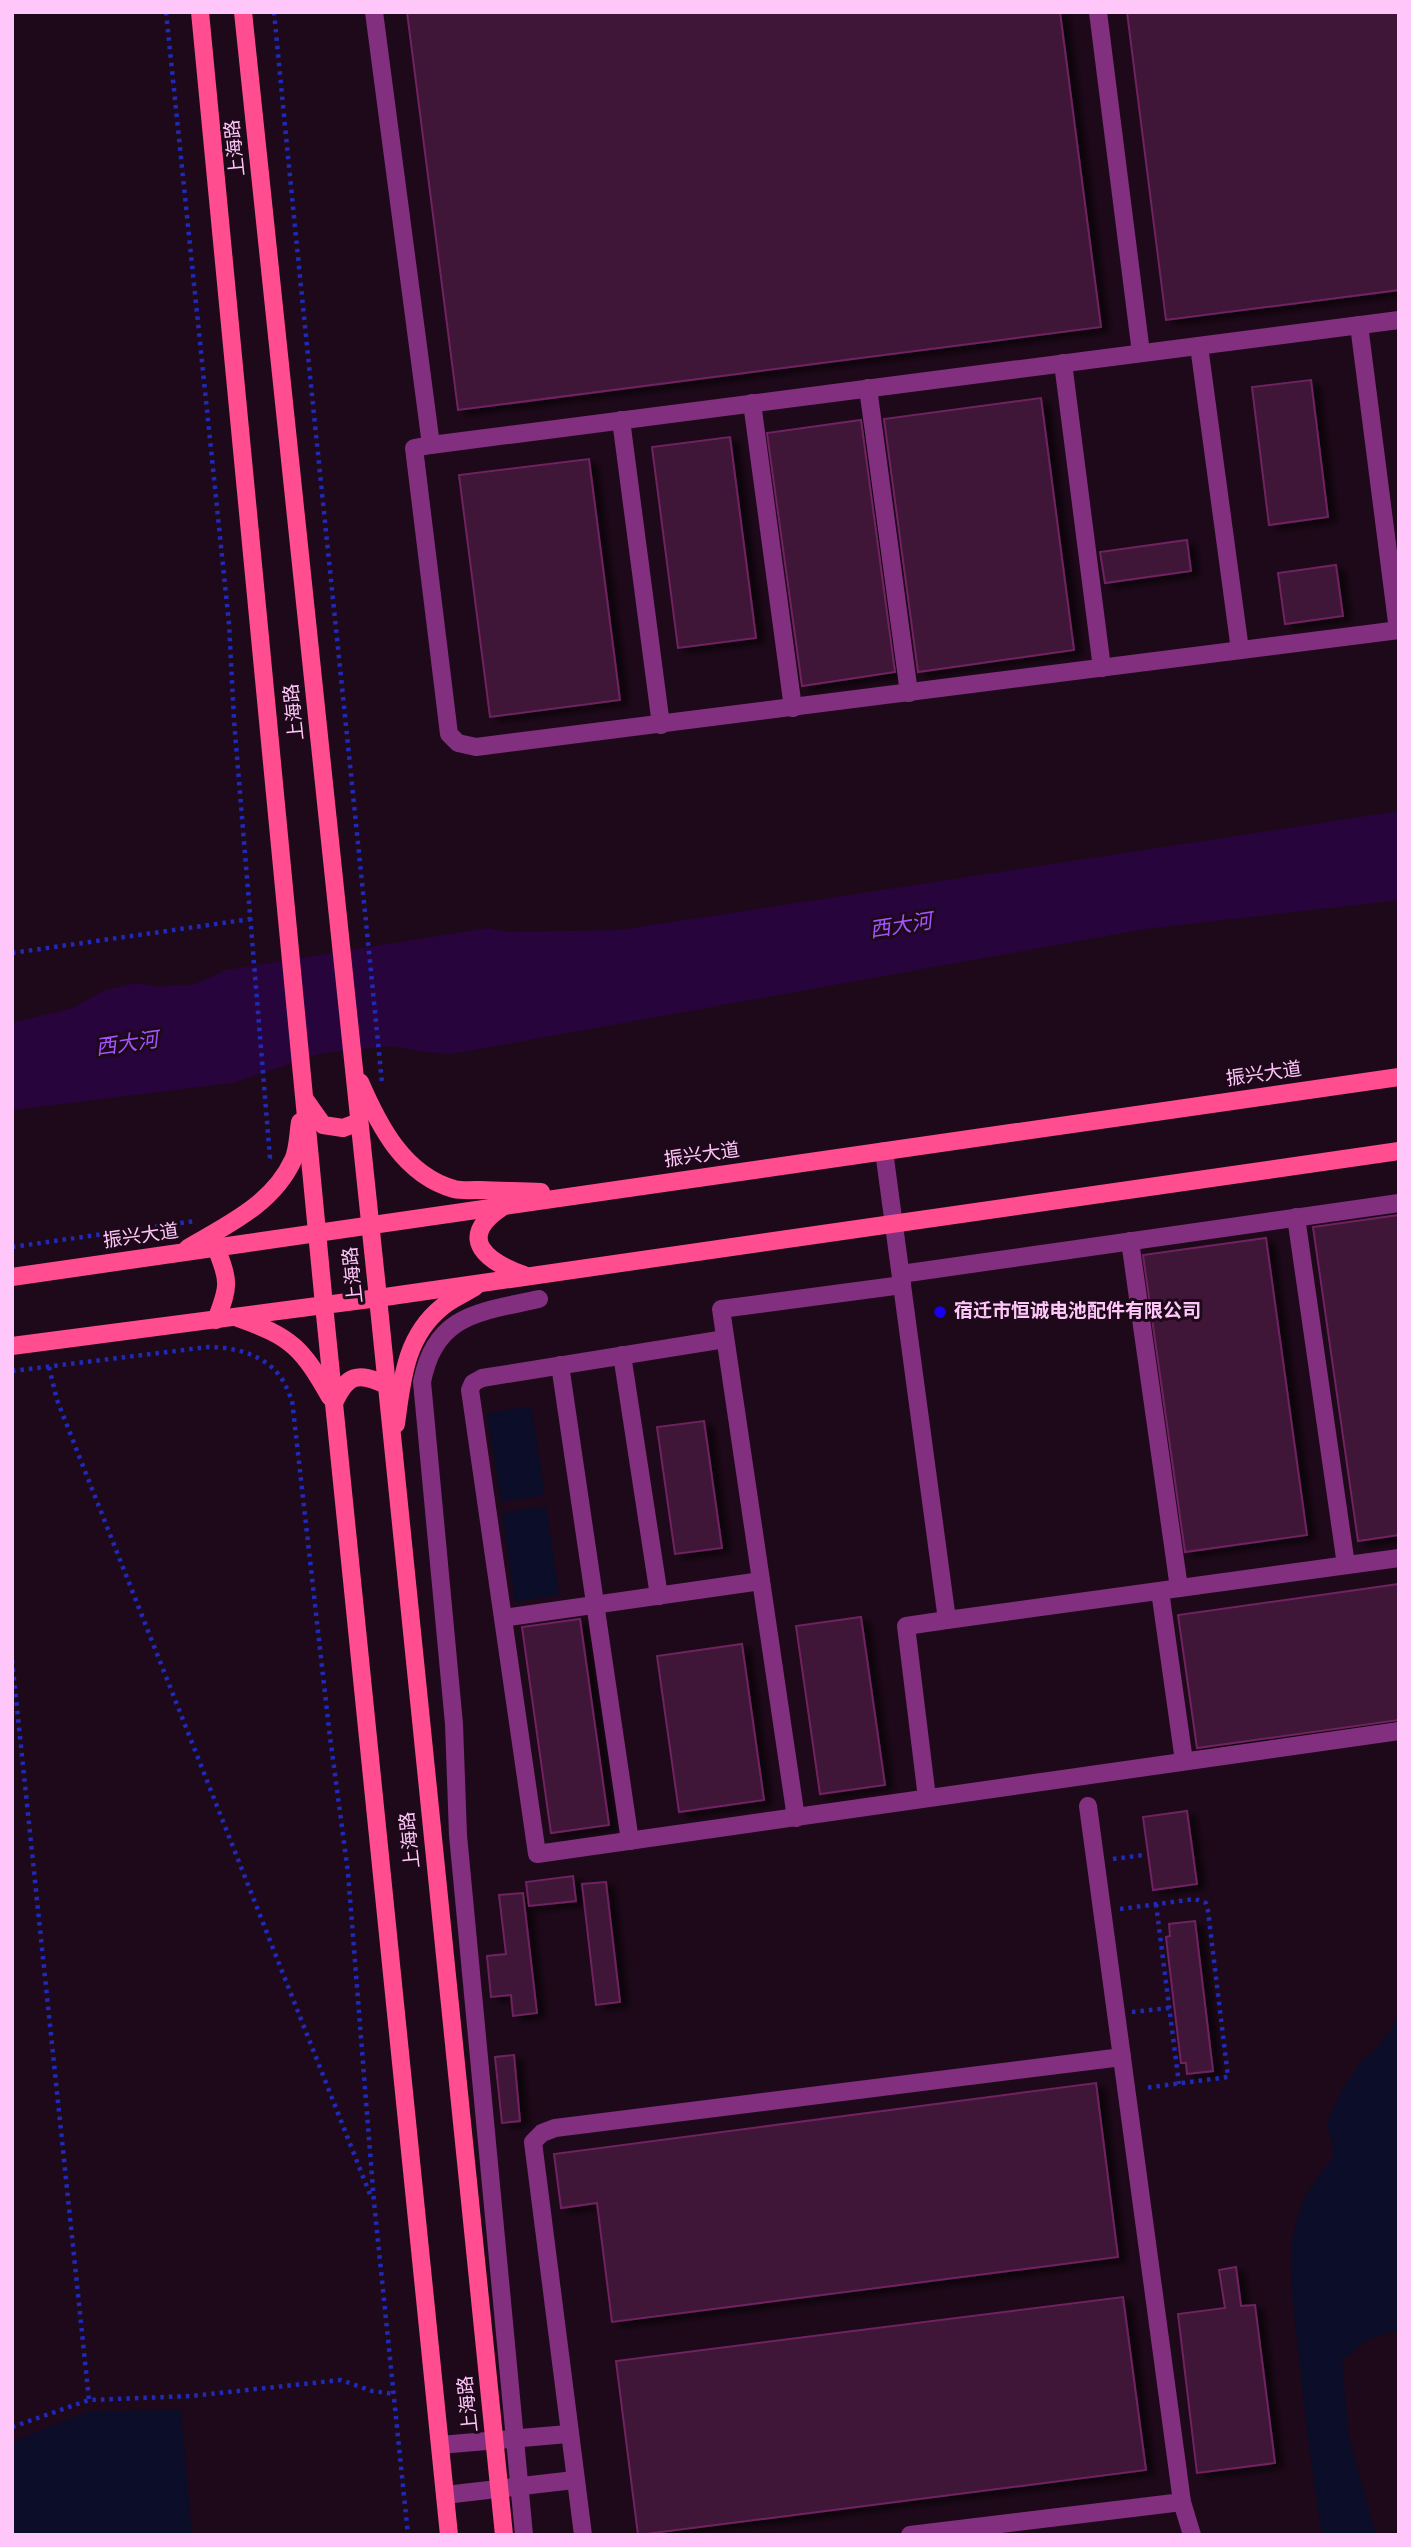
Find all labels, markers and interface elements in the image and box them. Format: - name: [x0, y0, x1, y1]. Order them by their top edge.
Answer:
- street label: 上海路: [221, 118, 251, 178]
- street label: 上海路: [280, 682, 310, 742]
- water label: 西大河: [868, 908, 938, 945]
- water label: 西大河: [94, 1027, 164, 1063]
- street label: 振兴大道: [1225, 1058, 1303, 1092]
- street label: 振兴大道: [663, 1139, 741, 1173]
- street label: 振兴大道: [102, 1220, 180, 1254]
- street label: 上海路: [339, 1245, 369, 1305]
- place label: 宿迁市恒诚电池配件有限公司: [954, 1300, 1201, 1324]
- marker: 宿迁市恒诚电池配件有限公司: [932, 1304, 948, 1320]
- street label: 上海路: [396, 1810, 426, 1870]
- street label: 上海路: [454, 2374, 484, 2434]

